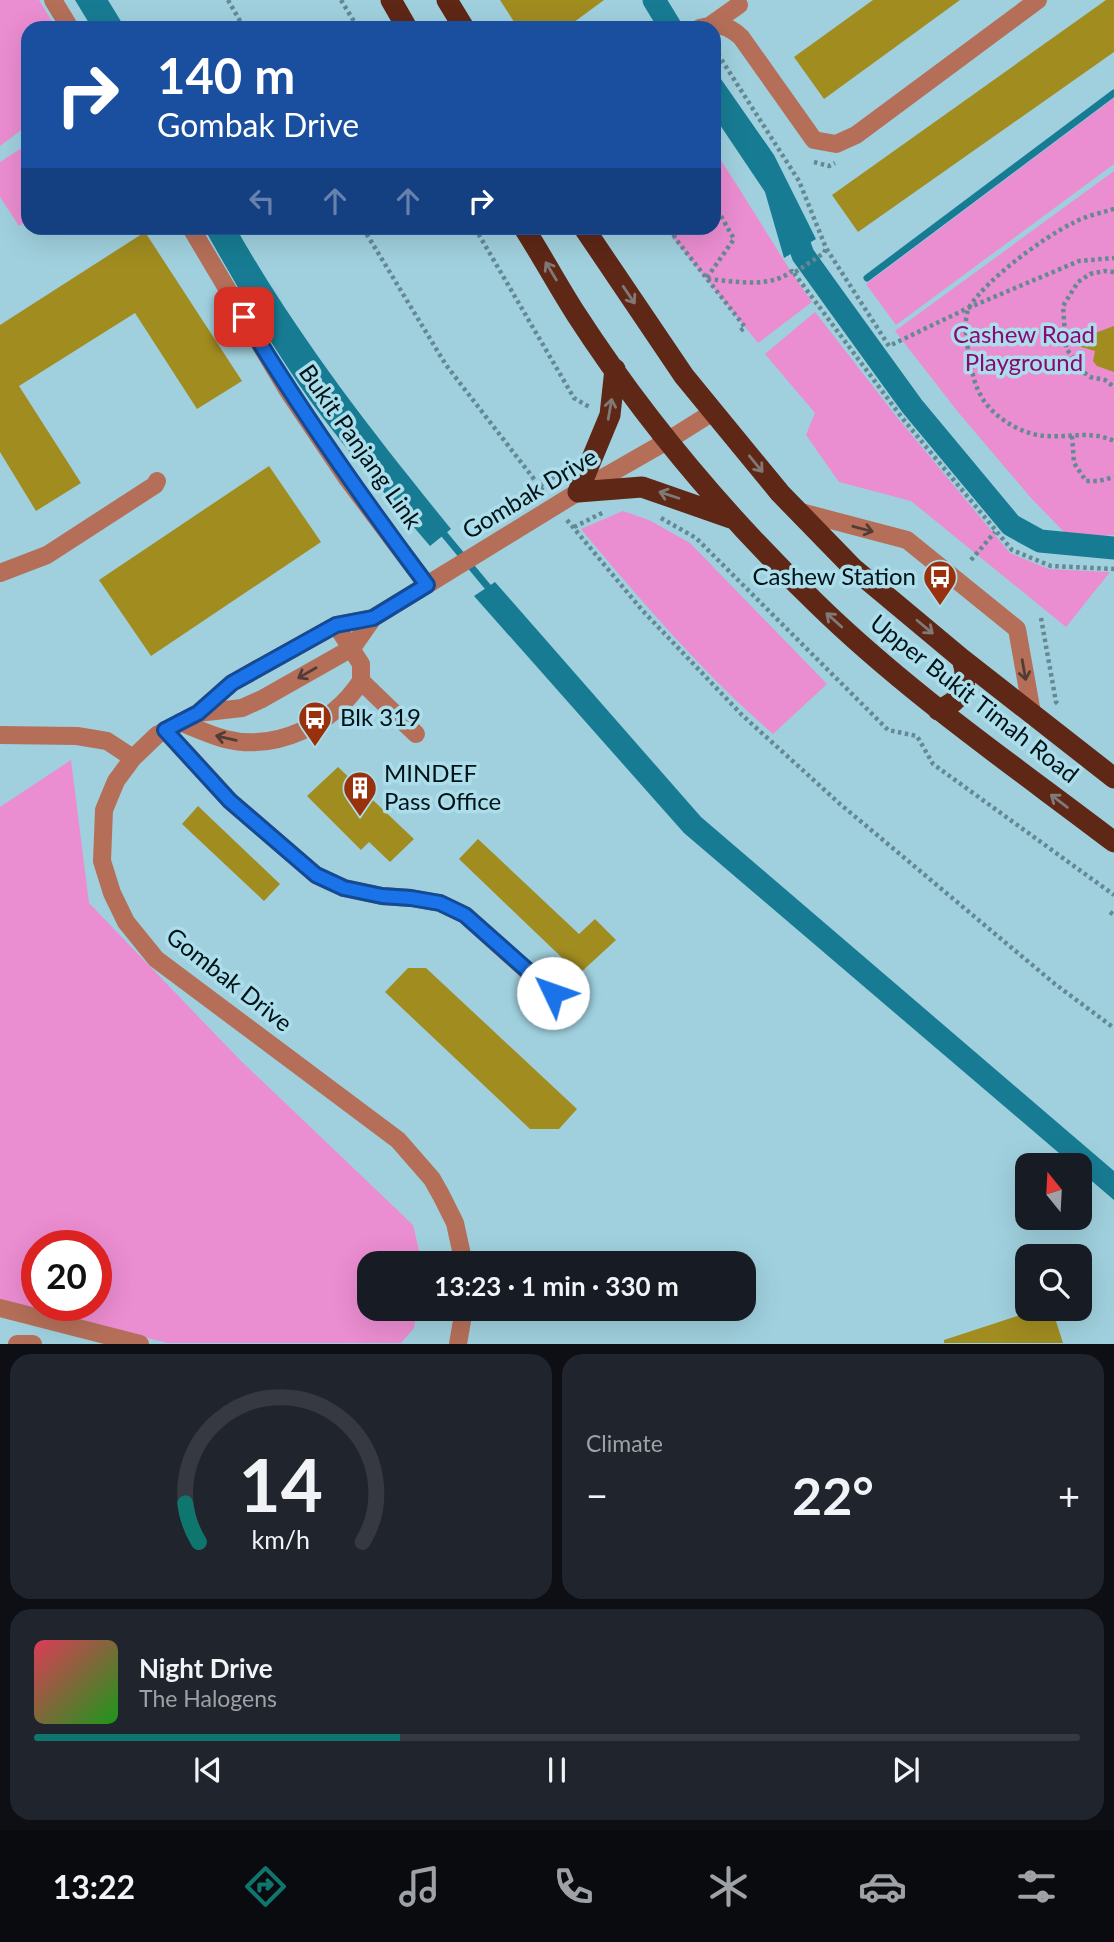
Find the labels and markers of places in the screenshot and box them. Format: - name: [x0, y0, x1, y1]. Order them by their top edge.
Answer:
- pin: [214, 287, 274, 347]
- bus stop icon: Cashew Station: [921, 558, 959, 607]
- place label: Cashew Station: [753, 561, 916, 590]
- bus stop icon: Blk 319: [296, 699, 334, 748]
- place label: Blk 319: [340, 702, 421, 731]
- place label: MINDEF Pass Office: [384, 758, 501, 815]
- building icon: MINDEF Pass Office: [341, 769, 379, 818]

